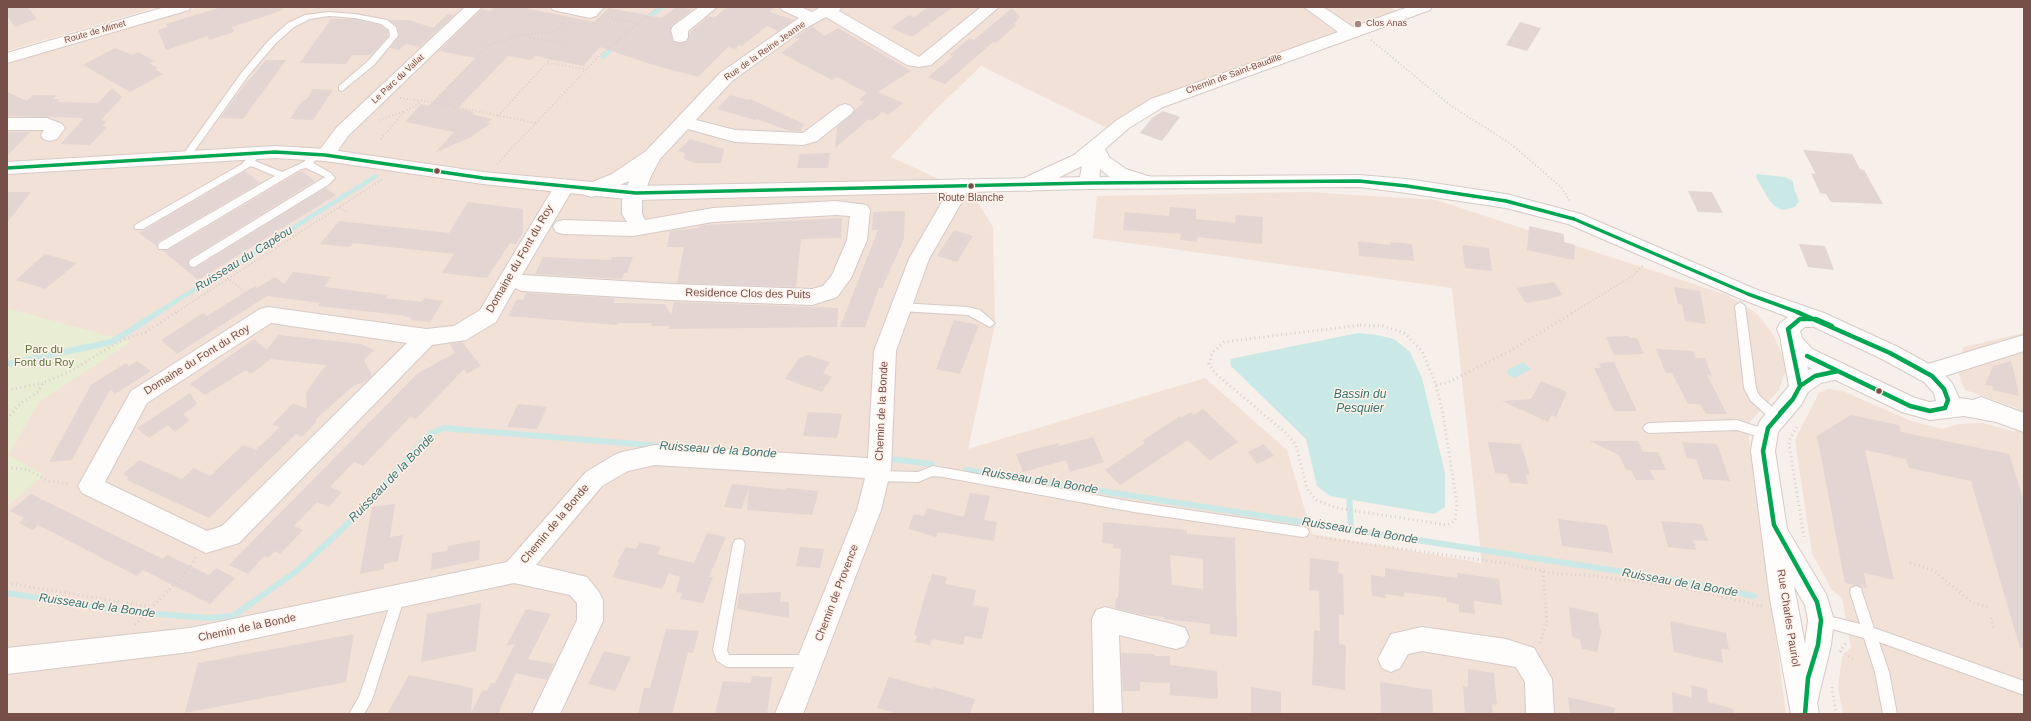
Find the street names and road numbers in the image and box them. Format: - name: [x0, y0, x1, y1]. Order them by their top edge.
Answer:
- street label: Route de Mimet: [63, 18, 127, 46]
- street label: Rue de la Reine Jeanne: [722, 19, 808, 83]
- street label: Le Parc du Vallat: [369, 52, 427, 106]
- street label: Chemin de Saint-Baudille: [1184, 52, 1284, 96]
- street label: Domaine du Font du Roy: [484, 203, 556, 315]
- street label: Residence Clos des Puits: [685, 286, 811, 302]
- street label: Domaine du Font du Roy: [142, 322, 252, 398]
- street label: Chemin de la Bonde: [873, 361, 891, 461]
- street label: Chemin de la Bonde: [518, 482, 592, 566]
- street label: Chemin de Provence: [812, 543, 862, 643]
- street label: Rue Charles Pauriol: [1774, 568, 1802, 668]
- street label: Chemin de la Bonde: [197, 611, 297, 645]

